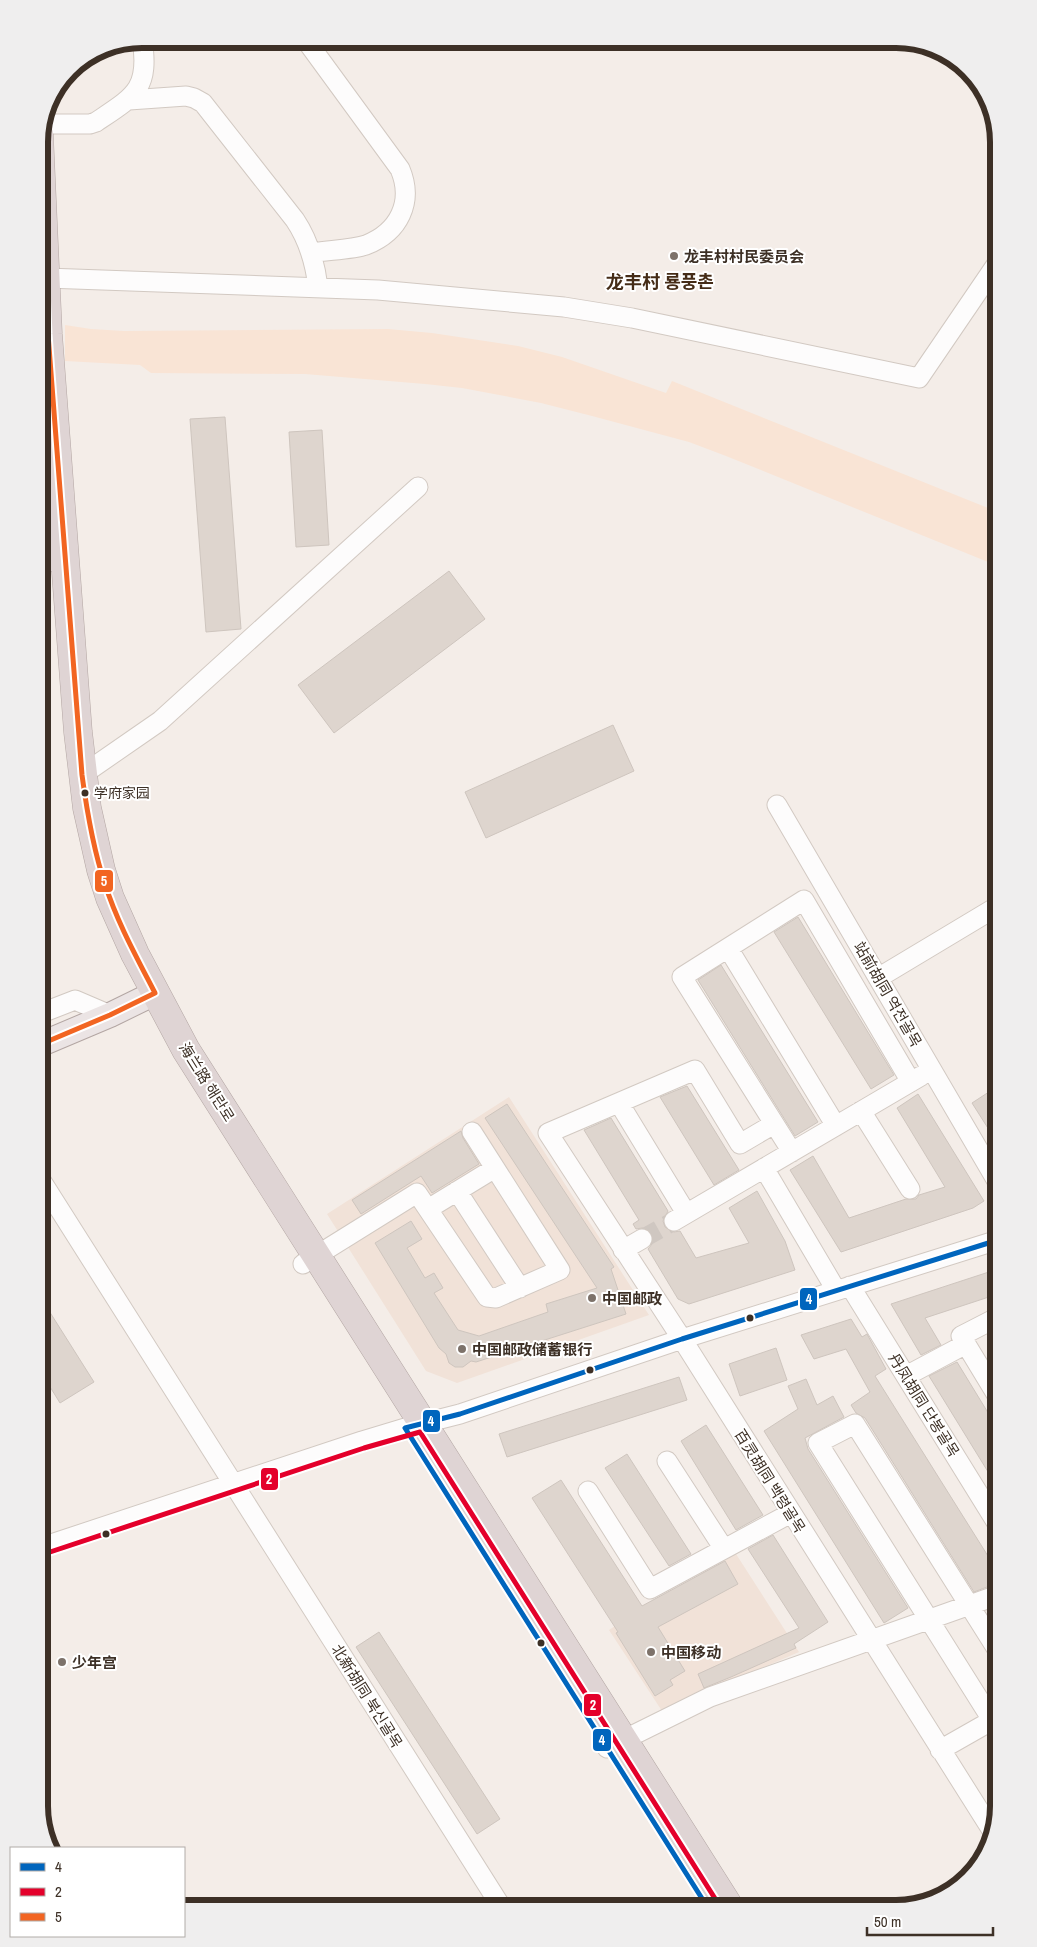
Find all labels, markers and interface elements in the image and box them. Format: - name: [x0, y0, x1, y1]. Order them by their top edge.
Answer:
- place label: 龙丰村村民委员会: [684, 246, 804, 267]
- marker: 龙丰村村民委员会: [668, 250, 680, 262]
- district label: 龙丰村 룡풍촌: [606, 269, 714, 294]
- place label: 学府家园: [94, 784, 150, 802]
- marker: 学府家园: [80, 788, 90, 798]
- line badge: 5: [94, 869, 114, 893]
- text: 5: [101, 872, 108, 890]
- street label: 站前胡同 역전골목: [849, 937, 927, 1051]
- street label: 海兰路 해란로: [174, 1038, 240, 1126]
- line badge: 4: [799, 1287, 818, 1311]
- place label: 中国邮政: [602, 1288, 662, 1309]
- text: 4: [806, 1290, 813, 1308]
- marker: 中国邮政: [586, 1292, 598, 1304]
- unlabelled marker: [745, 1313, 755, 1323]
- place label: 中国邮政储蓄银行: [472, 1339, 592, 1360]
- marker: 中国邮政储蓄银行: [456, 1343, 468, 1355]
- street label: 丹凤胡同 단봉골목: [884, 1349, 964, 1461]
- unlabelled marker: [585, 1365, 595, 1375]
- line badge: 4: [422, 1409, 441, 1433]
- text: 4: [428, 1412, 435, 1430]
- street label: 百灵胡同 백령골목: [730, 1425, 810, 1537]
- line badge: 2: [260, 1467, 279, 1491]
- text: 2: [266, 1470, 272, 1488]
- unlabelled marker: [101, 1529, 111, 1539]
- unlabelled marker: [536, 1638, 546, 1648]
- street label: 北新胡同 북신골목: [327, 1640, 407, 1752]
- place label: 中国移动: [661, 1642, 721, 1663]
- marker: 中国移动: [645, 1646, 657, 1658]
- place label: 少年宫: [72, 1652, 117, 1673]
- marker: 少年宫: [56, 1656, 68, 1668]
- line badge: 2: [583, 1693, 602, 1717]
- text: 2: [590, 1696, 596, 1714]
- line badge: 4: [592, 1728, 612, 1752]
- text: 4: [599, 1731, 606, 1749]
- legend: [10, 1847, 185, 1937]
- text: 4: [55, 1856, 62, 1877]
- text: 2: [55, 1881, 62, 1902]
- scale bar: [867, 1904, 993, 1936]
- text: 5: [55, 1906, 62, 1927]
- text: 50 m: [874, 1911, 901, 1932]

